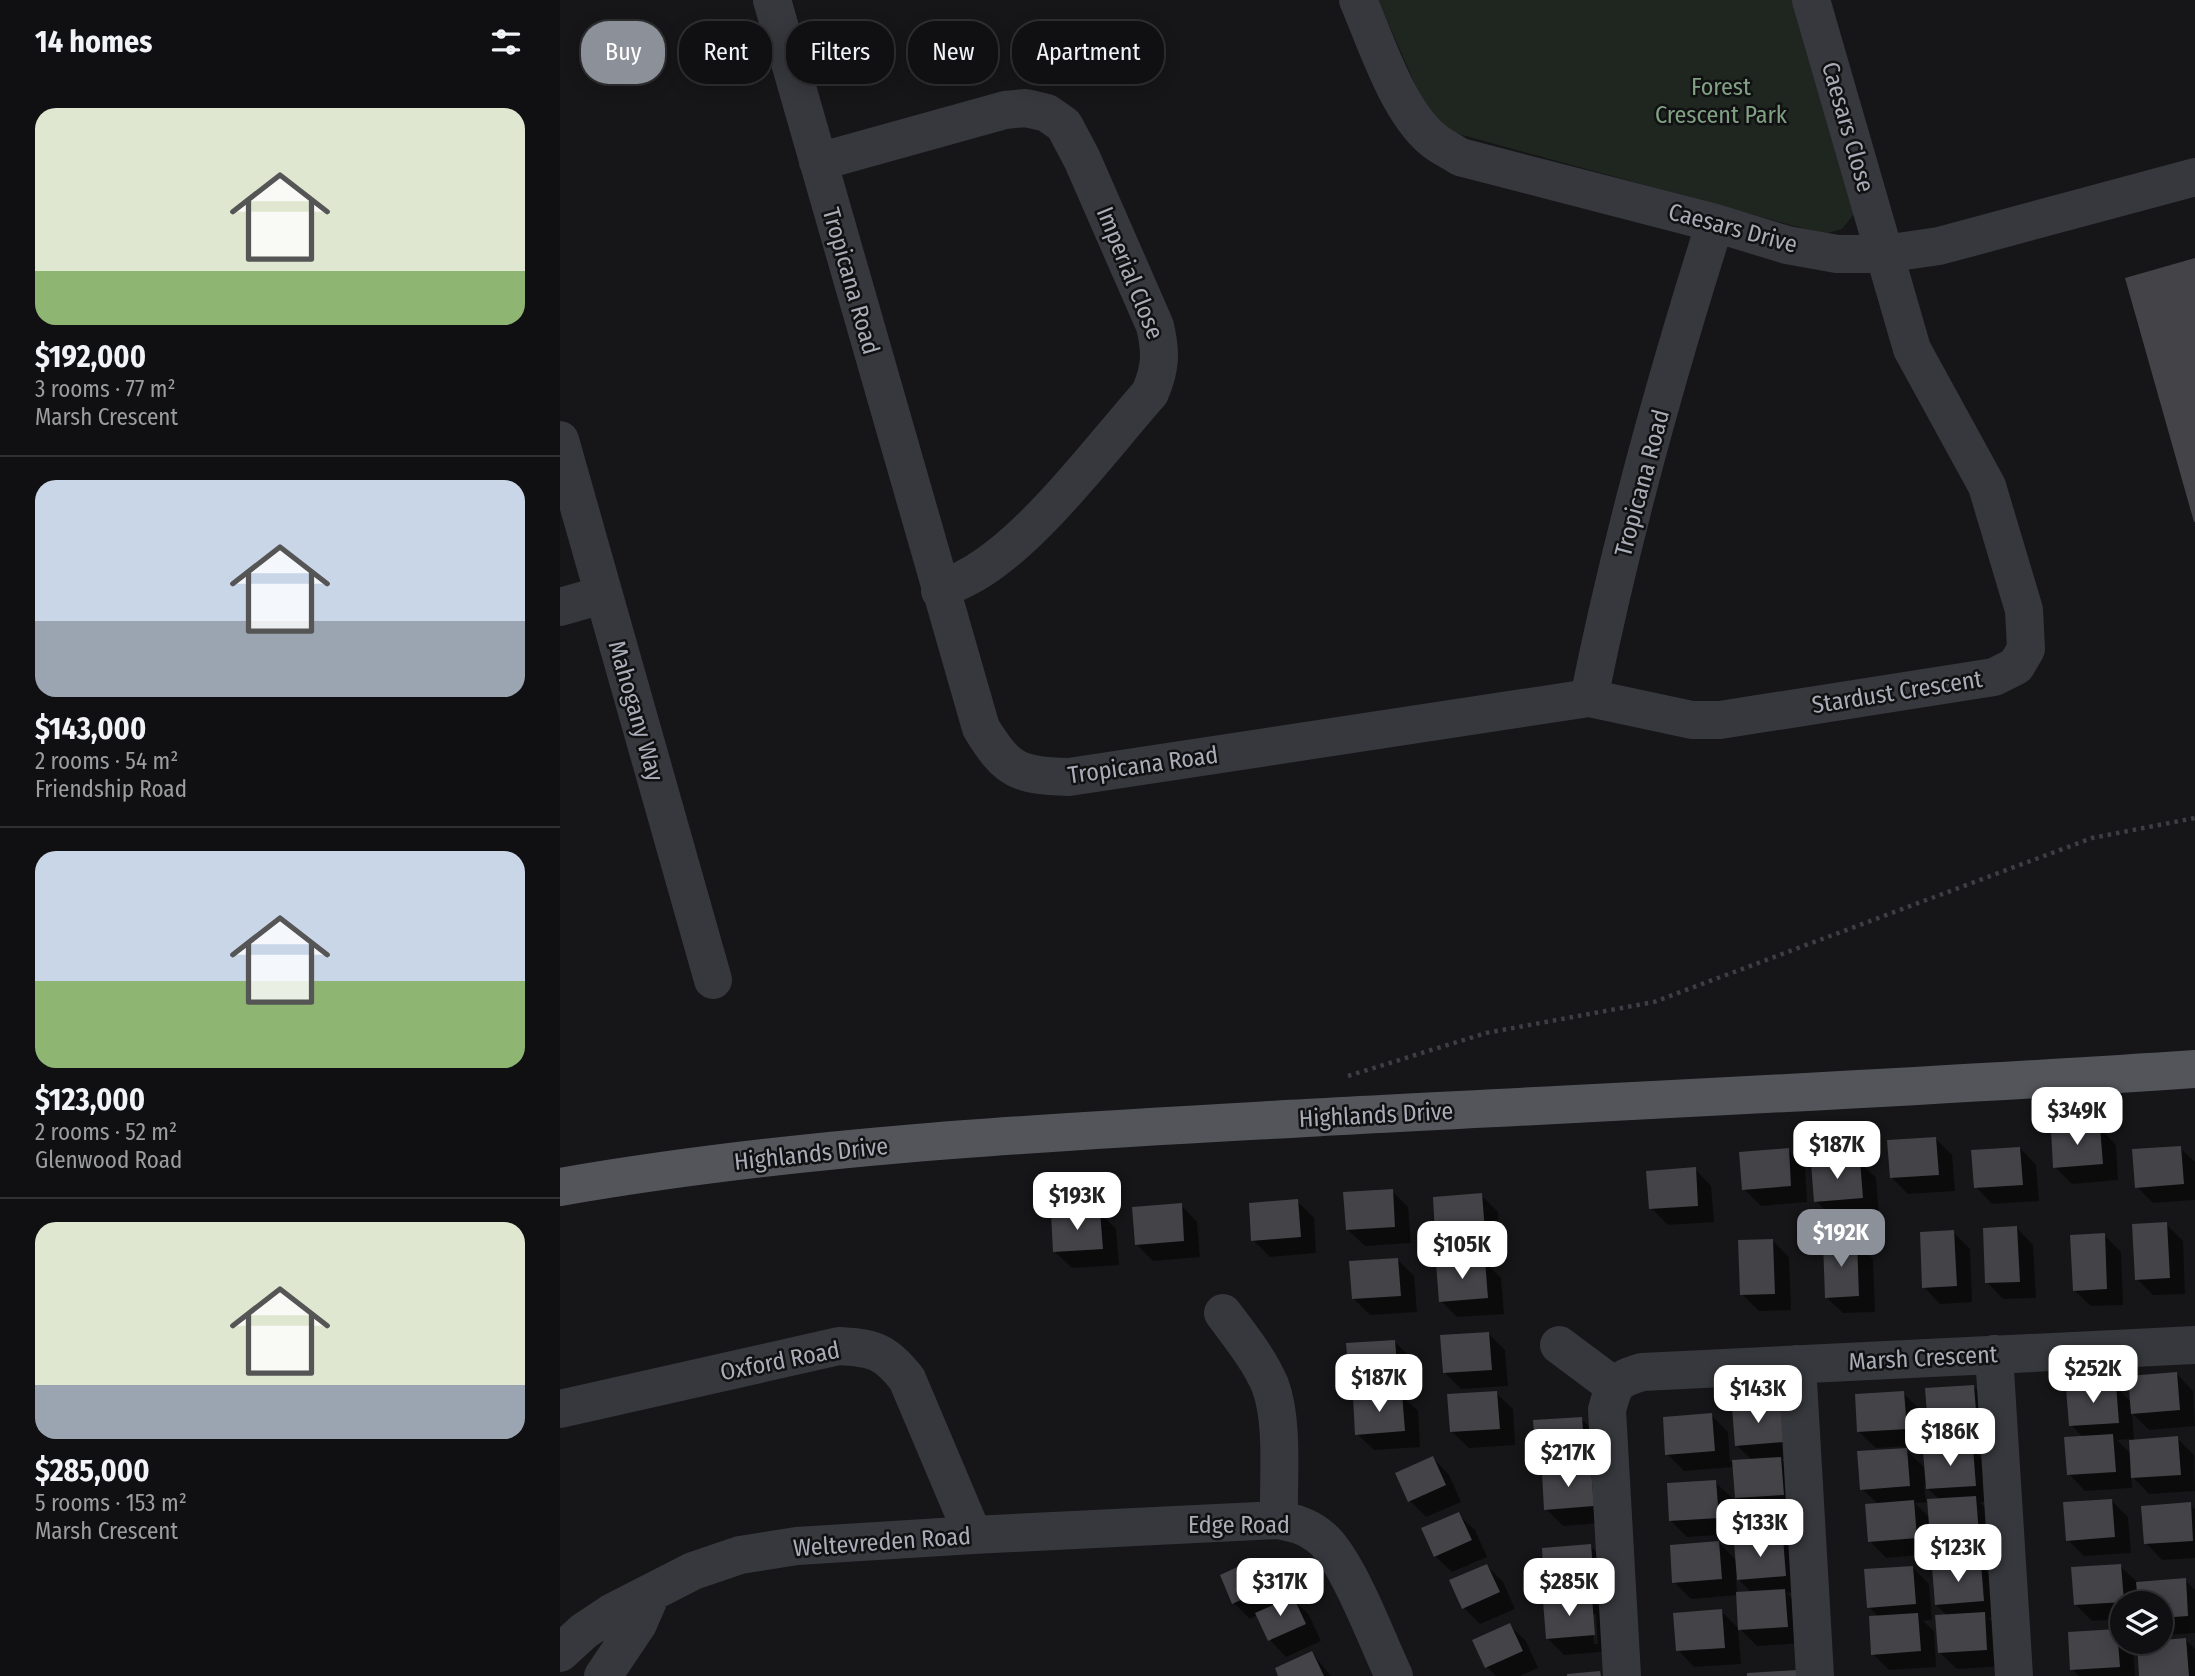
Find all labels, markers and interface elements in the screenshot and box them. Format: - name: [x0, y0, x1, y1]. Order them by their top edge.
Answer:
- chip: Buy: [581, 21, 665, 84]
- chip: Rent: [679, 21, 772, 84]
- chip: Filters: [786, 21, 894, 84]
- chip: New: [908, 21, 998, 84]
- chip: Apartment: [1012, 21, 1164, 84]
- icon: filters: [487, 23, 525, 61]
- text: 14 homes: [35, 24, 152, 60]
- street label: Caesars Close: [1816, 59, 1880, 195]
- park label: Forest Crescent Park: [1655, 73, 1788, 129]
- icon: home: [217, 154, 343, 280]
- street label: Caesars Drive: [1666, 197, 1800, 259]
- street label: Imperial Close: [1091, 203, 1169, 343]
- street label: Tropicana Road: [817, 204, 885, 358]
- text: $192,000: [35, 339, 146, 375]
- text: 3 rooms · 77 m²: [35, 375, 176, 403]
- text: Marsh Crescent: [35, 403, 178, 431]
- street label: Tropicana Road: [1609, 406, 1675, 560]
- icon: home: [217, 526, 343, 652]
- street label: Mahogany Way: [603, 638, 670, 785]
- street label: Stardust Crescent: [1810, 665, 1984, 719]
- text: $143,000: [35, 711, 146, 747]
- street label: Tropicana Road: [1066, 741, 1220, 789]
- text: 2 rooms · 54 m²: [35, 747, 178, 775]
- text: Friendship Road: [35, 775, 187, 803]
- icon: home: [217, 897, 343, 1023]
- text: $123,000: [35, 1082, 145, 1118]
- pin: $349K: [2028, 1088, 2126, 1147]
- text: $349K: [2048, 1096, 2106, 1124]
- street label: Highlands Drive: [1298, 1097, 1454, 1133]
- text: 2 rooms · 52 m²: [35, 1118, 177, 1146]
- pin: $187K: [1788, 1122, 1886, 1181]
- text: $187K: [1809, 1130, 1865, 1158]
- street label: Highlands Drive: [733, 1132, 889, 1176]
- text: Glenwood Road: [35, 1146, 182, 1174]
- pin: $193K: [1028, 1172, 1126, 1232]
- text: $193K: [1049, 1181, 1105, 1209]
- pin: $192K: [1792, 1210, 1890, 1269]
- text: $192K: [1813, 1218, 1869, 1246]
- pin: $105K: [1413, 1222, 1511, 1281]
- text: $105K: [1433, 1230, 1491, 1258]
- icon: home: [217, 1268, 343, 1394]
- street label: Oxford Road: [718, 1336, 842, 1386]
- street label: Marsh Crescent: [1848, 1340, 1998, 1376]
- pin: $252K: [2044, 1346, 2142, 1405]
- pin: $187K: [1330, 1354, 1428, 1414]
- text: $252K: [2065, 1354, 2121, 1382]
- text: $187K: [1351, 1363, 1407, 1391]
- pin: $143K: [1709, 1366, 1807, 1425]
- text: $143K: [1730, 1374, 1786, 1402]
- pin: $186K: [1901, 1408, 1999, 1468]
- text: $186K: [1921, 1417, 1979, 1445]
- pin: $217K: [1519, 1430, 1617, 1489]
- text: $217K: [1541, 1438, 1595, 1466]
- text: $285,000: [35, 1453, 150, 1489]
- text: 5 rooms · 153 m²: [35, 1489, 187, 1517]
- pin: $133K: [1711, 1500, 1809, 1559]
- text: $133K: [1732, 1508, 1788, 1536]
- street label: Edge Road: [1188, 1511, 1290, 1539]
- text: Marsh Crescent: [35, 1517, 178, 1545]
- street label: Weltevreden Road: [792, 1522, 972, 1562]
- pin: $123K: [1909, 1524, 2007, 1584]
- text: $123K: [1930, 1533, 1986, 1561]
- pin: $317K: [1231, 1558, 1329, 1618]
- pin: $285K: [1520, 1558, 1618, 1618]
- text: $317K: [1253, 1567, 1307, 1595]
- text: $285K: [1540, 1567, 1598, 1595]
- map controls: [2110, 1591, 2173, 1654]
- button: layers: [2110, 1591, 2173, 1654]

